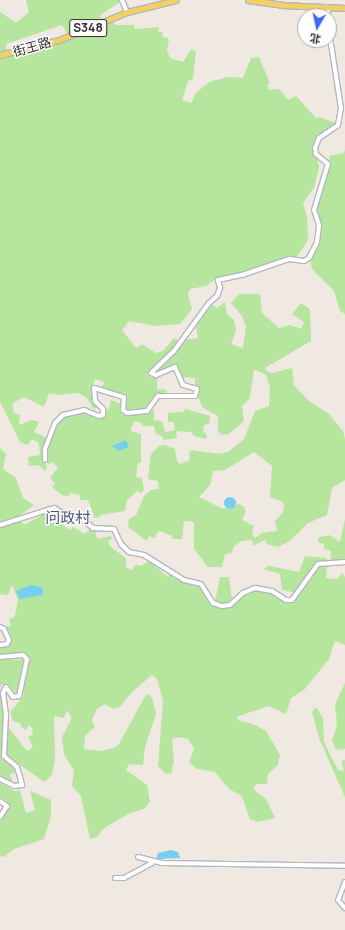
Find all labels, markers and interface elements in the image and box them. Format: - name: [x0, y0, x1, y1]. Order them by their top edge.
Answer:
- north arrow: [297, 8, 337, 48]
- road number: S348: [69, 18, 107, 38]
- text: 北: [309, 31, 322, 48]
- street label: 街王路: [11, 34, 53, 60]
- district label: 问政村: [46, 509, 90, 527]

